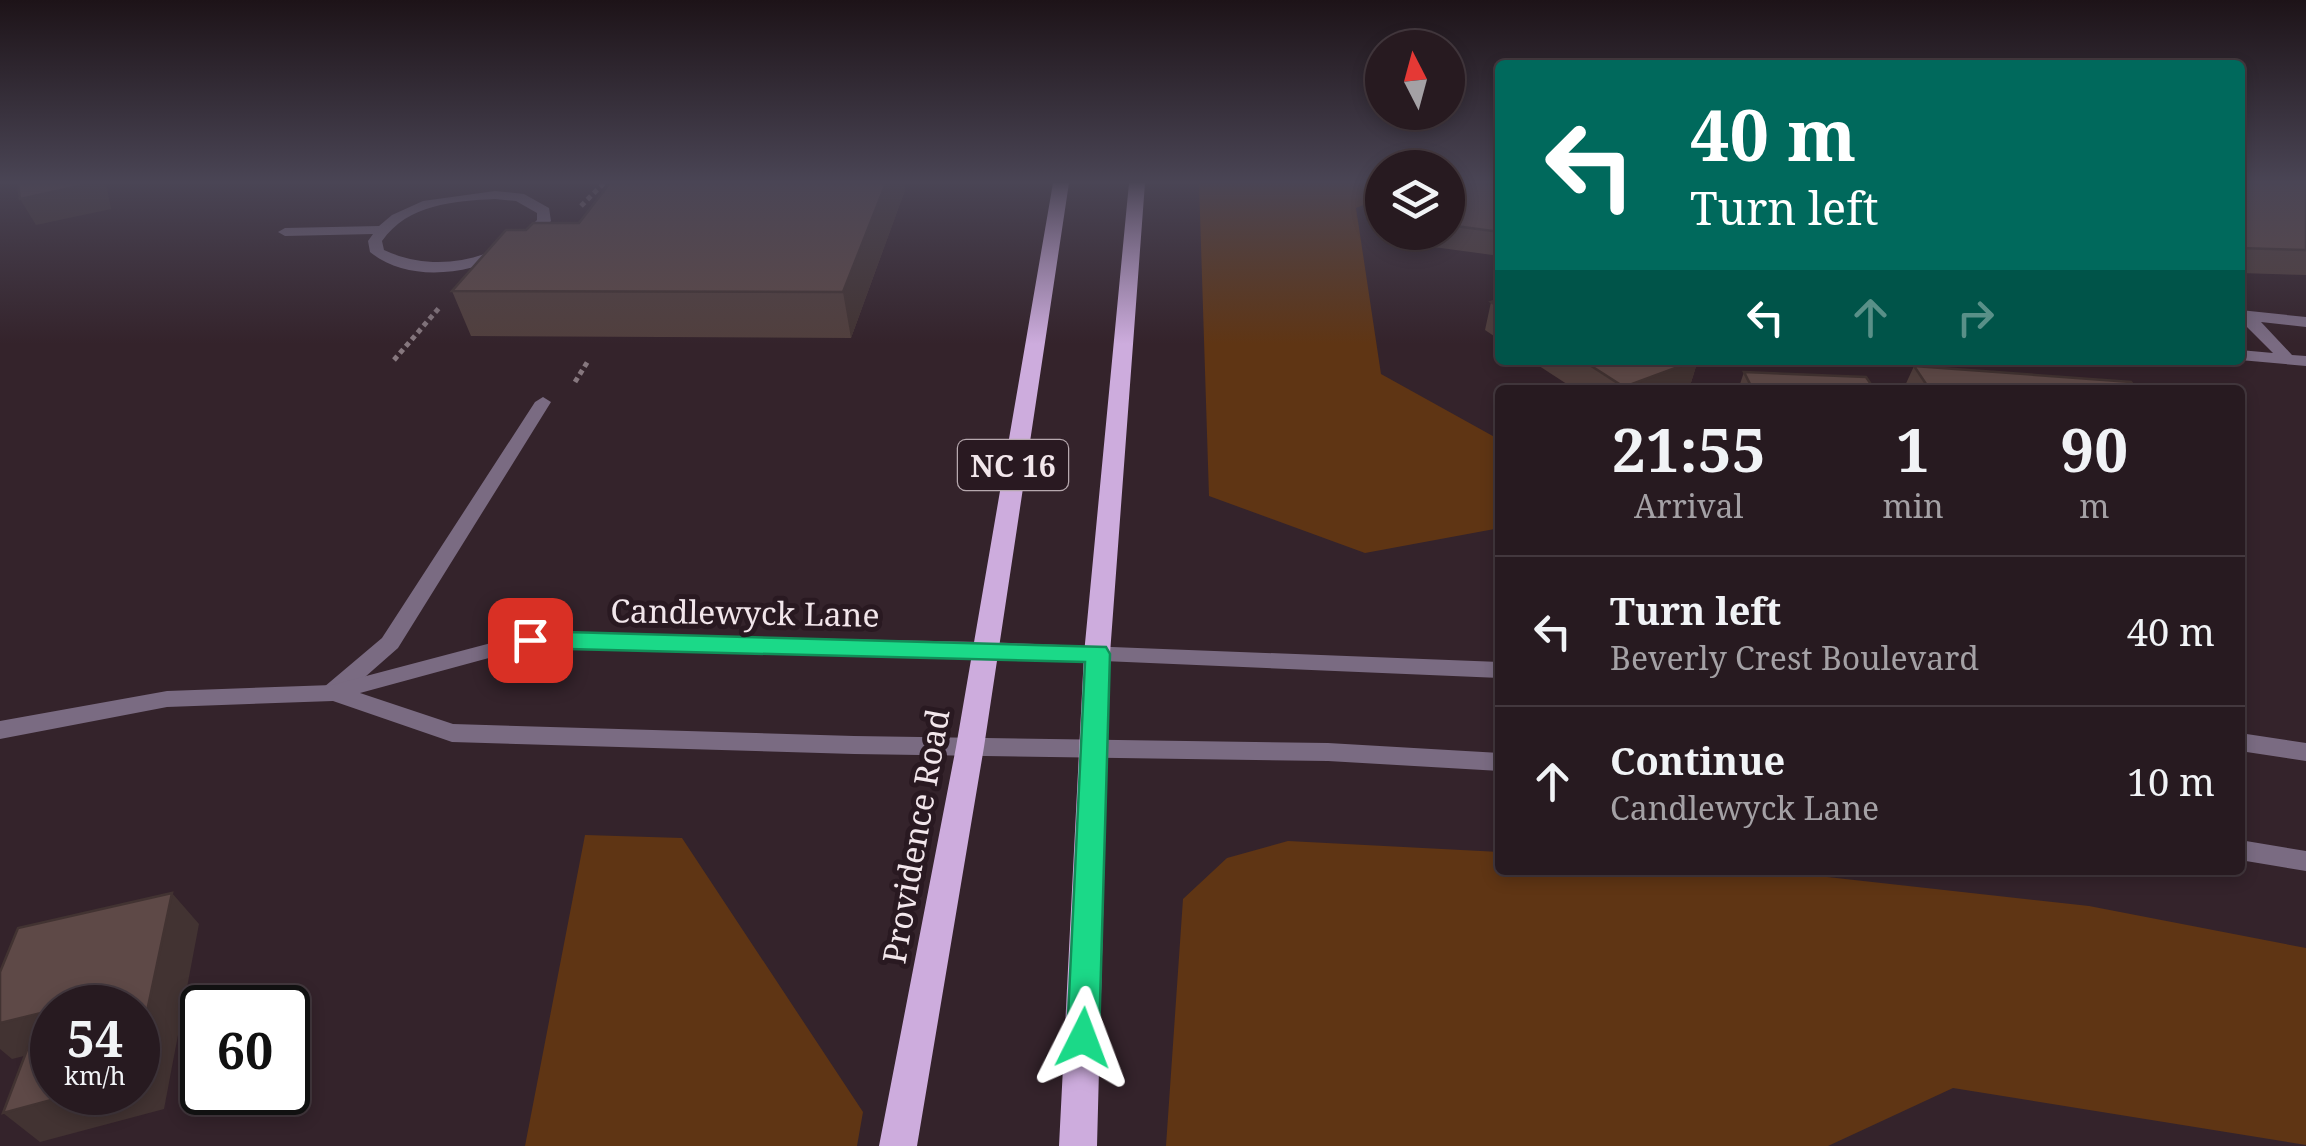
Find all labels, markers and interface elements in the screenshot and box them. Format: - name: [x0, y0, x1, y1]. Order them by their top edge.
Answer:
- north arrow: [1365, 30, 1465, 130]
- map controls: [1365, 30, 1465, 250]
- text: 40 m: [1690, 86, 1856, 182]
- icon: left: [1525, 100, 1655, 230]
- button: layers: [1365, 150, 1465, 250]
- text: Turn left: [1690, 177, 1879, 238]
- icon: left: [1738, 290, 1793, 345]
- icon: ahead: [1843, 290, 1898, 345]
- icon: right: [1948, 290, 2003, 345]
- text: 21:55: [1612, 408, 1766, 490]
- text: 1: [1896, 408, 1930, 490]
- text: 90: [2060, 408, 2128, 490]
- road number: NC 16: [958, 440, 1068, 490]
- text: Arrival: [1634, 484, 1743, 527]
- text: min: [1882, 484, 1944, 527]
- text: m: [2079, 484, 2109, 527]
- text: Turn left: [1610, 584, 1781, 636]
- street label: Candlewyck Lane: [610, 588, 880, 636]
- pin: [488, 598, 573, 683]
- icon: left: [1525, 604, 1580, 659]
- text: 40 m: [2127, 605, 2215, 657]
- icon: arrive: [503, 613, 558, 668]
- text: Beverly Crest Boulevard: [1610, 636, 1979, 679]
- street label: Providence Road: [871, 705, 959, 966]
- text: Continue: [1610, 734, 1785, 786]
- icon: ahead: [1525, 754, 1580, 809]
- text: 10 m: [2127, 755, 2215, 807]
- text: Candlewyck Lane: [1610, 786, 1879, 829]
- speed limit sign: 60: [180, 985, 310, 1115]
- position arrow: [1031, 986, 1135, 1090]
- text: 54: [67, 1004, 123, 1072]
- text: km/h: [64, 1058, 126, 1092]

